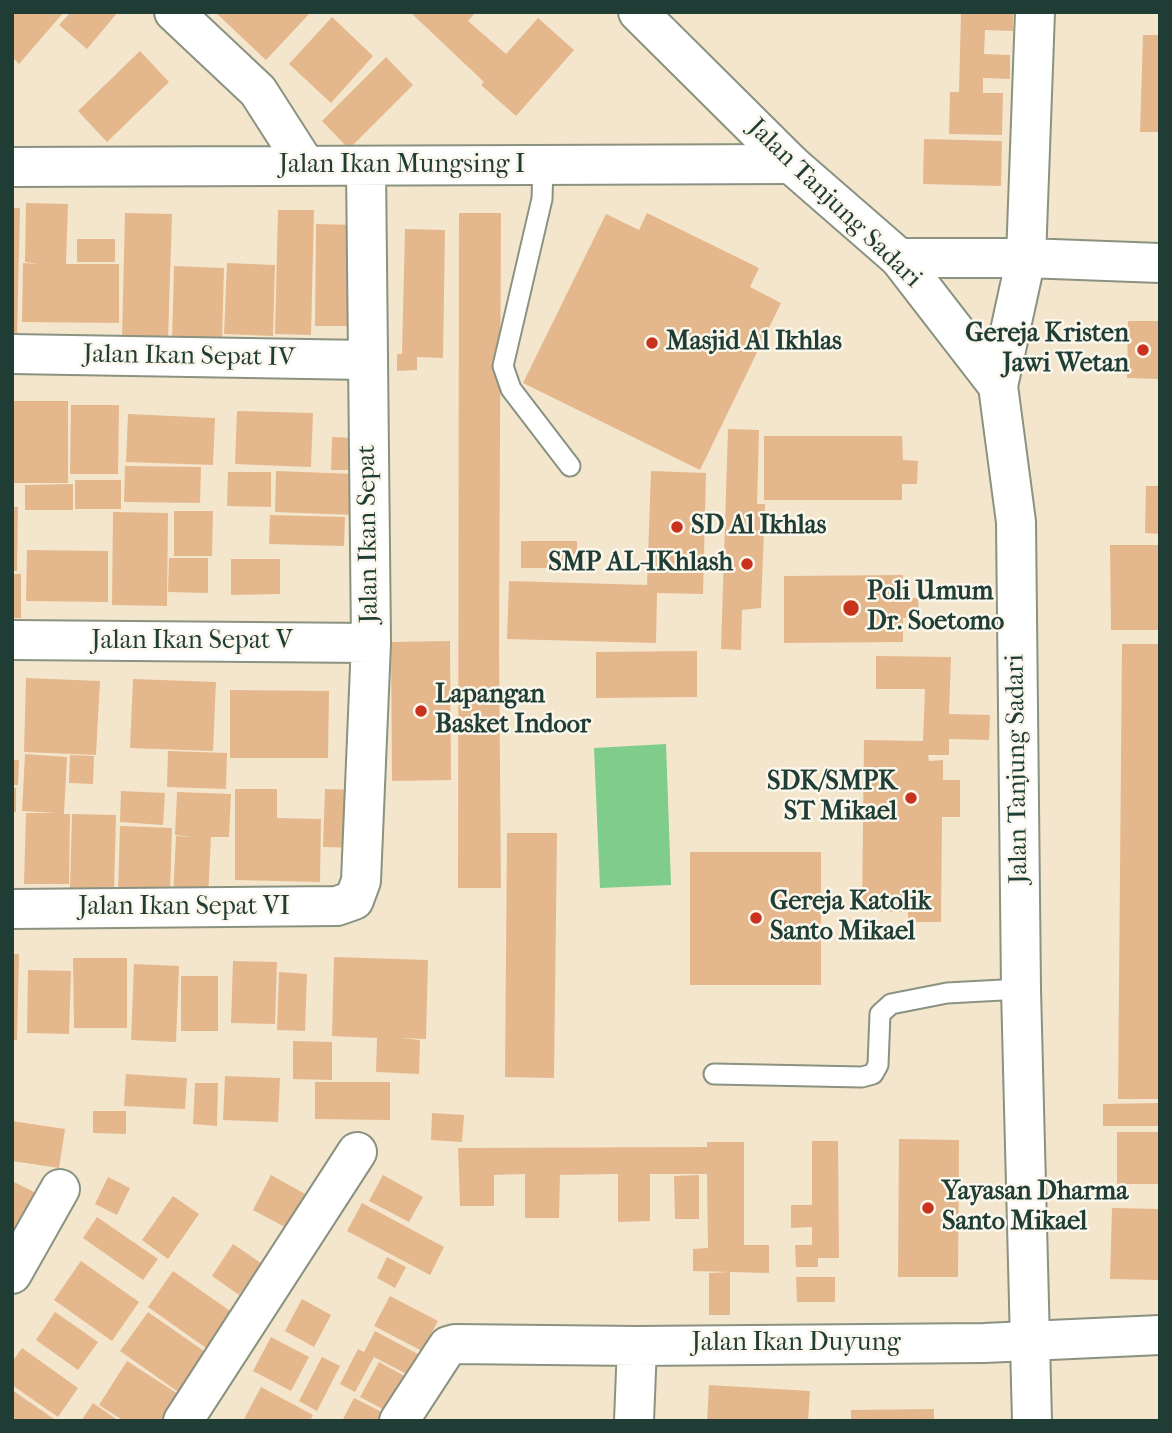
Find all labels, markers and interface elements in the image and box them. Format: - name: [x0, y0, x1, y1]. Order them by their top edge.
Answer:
- street label: Jalan Tanjung Sadari: [741, 113, 927, 295]
- street label: Jalan Ikan Mungsing I: [279, 150, 525, 182]
- place label: Gereja Kristen Jawi Wetan: [965, 319, 1129, 380]
- place label: Masjid Al Ikhlas: [666, 327, 842, 359]
- marker: Masjid Al Ikhlas: [644, 335, 660, 351]
- street label: Jalan Ikan Sepat IV: [83, 340, 295, 374]
- marker: Gereja Kristen Jawi Wetan: [1135, 342, 1151, 358]
- street label: Jalan Ikan Sepat: [352, 444, 386, 624]
- place label: SD Al Ikhlas: [691, 511, 826, 543]
- marker: SD Al Ikhlas: [669, 519, 685, 535]
- place label: SMP AL-IKhlash: [548, 548, 733, 580]
- marker: SMP AL-IKhlash: [739, 556, 755, 572]
- place label: Poli Umum Dr. Soetomo: [867, 577, 1004, 638]
- marker: Poli Umum Dr. Soetomo: [841, 598, 861, 618]
- street label: Jalan Ikan Sepat V: [91, 626, 293, 658]
- street label: Jalan Tanjung Sadari: [1000, 654, 1036, 884]
- place label: Lapangan Basket Indoor: [435, 680, 591, 742]
- marker: Lapangan Basket Indoor: [413, 703, 429, 719]
- place label: SDK/SMPK ST Mikael: [767, 767, 897, 828]
- marker: SDK/SMPK ST Mikael: [903, 790, 919, 806]
- place label: Gereja Katolik Santo Mikael: [770, 887, 931, 948]
- street label: Jalan Ikan Sepat VI: [78, 892, 290, 924]
- marker: Gereja Katolik Santo Mikael: [748, 910, 764, 926]
- place label: Yayasan Dharma Santo Mikael: [942, 1177, 1128, 1238]
- marker: Yayasan Dharma Santo Mikael: [920, 1200, 936, 1216]
- street label: Jalan Ikan Duyung: [691, 1328, 901, 1360]

